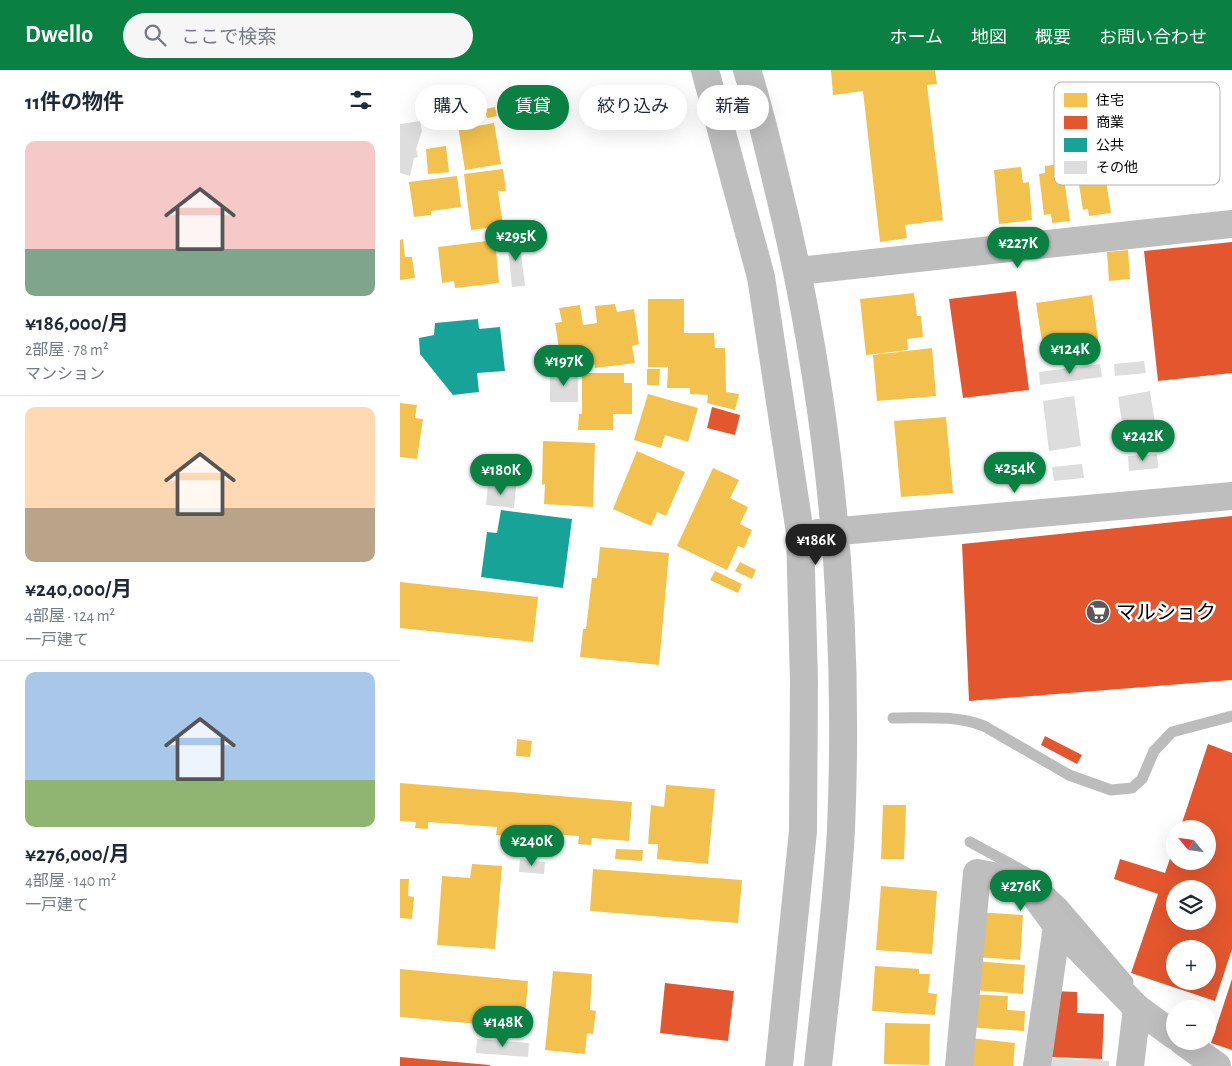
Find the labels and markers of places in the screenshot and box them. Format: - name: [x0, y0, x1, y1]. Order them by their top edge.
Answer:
- pin: ¥295K: [481, 220, 551, 262]
- pin: ¥227K: [983, 226, 1053, 269]
- pin: ¥124K: [1035, 332, 1105, 375]
- pin: ¥197K: [529, 344, 599, 387]
- pin: ¥242K: [1108, 420, 1178, 462]
- pin: ¥254K: [980, 452, 1050, 494]
- pin: ¥180K: [466, 454, 536, 496]
- pin: ¥186K: [781, 524, 851, 566]
- supermarket icon: マルショク: [1085, 599, 1111, 625]
- place label: マルショク: [1116, 602, 1216, 623]
- pin: ¥240K: [497, 824, 567, 867]
- pin: ¥276K: [986, 870, 1056, 912]
- pin: ¥148K: [468, 1006, 538, 1048]

